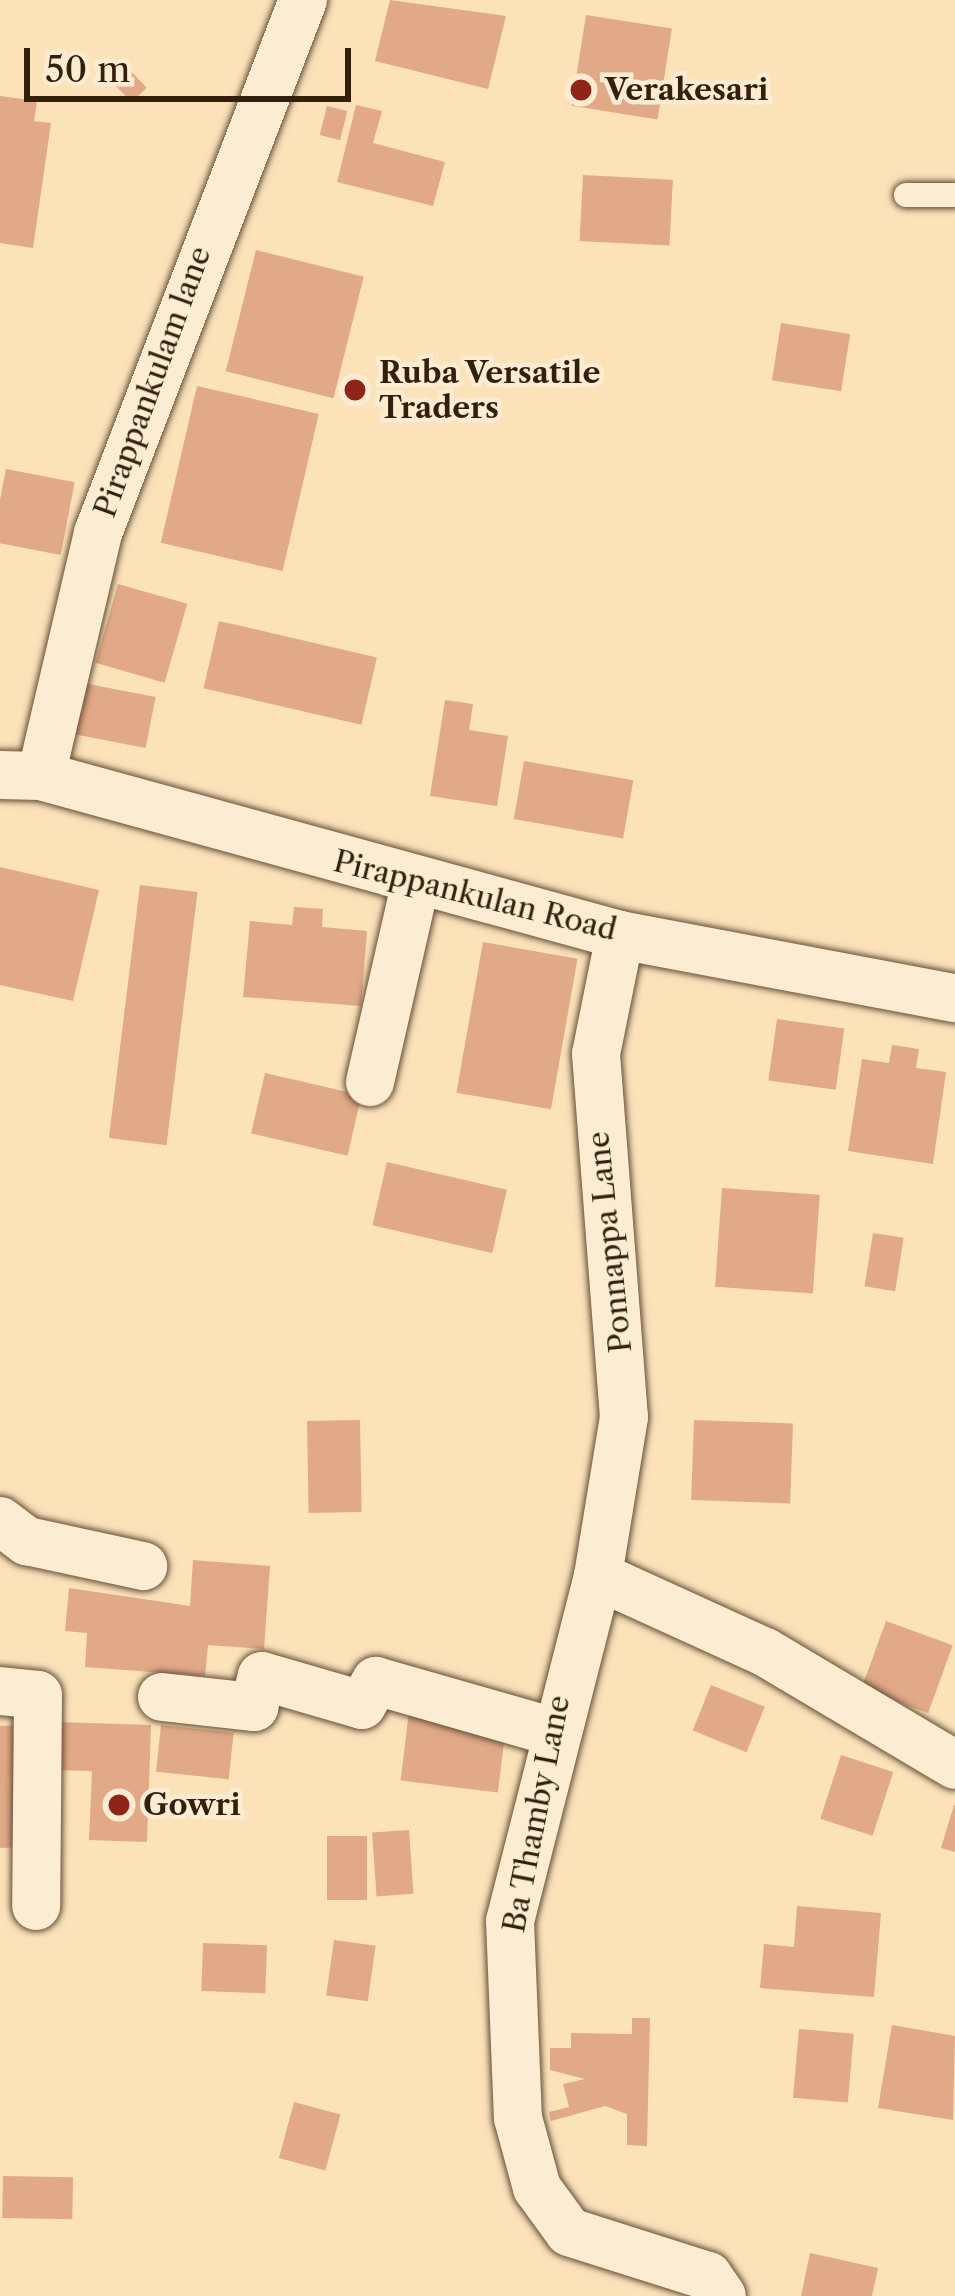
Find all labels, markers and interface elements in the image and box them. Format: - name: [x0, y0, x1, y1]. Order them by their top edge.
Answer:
- scale bar: [30, 24, 357, 98]
- text: 50 m: [45, 47, 130, 91]
- place label: Verakesari: [605, 72, 769, 108]
- marker: Verakesari: [568, 77, 594, 103]
- street label: Pirappankulam lane: [87, 242, 219, 522]
- place label: Ruba Versatile Traders: [379, 355, 602, 425]
- marker: Ruba Versatile Traders: [342, 377, 368, 403]
- street label: Pirappankulan Road: [330, 843, 620, 949]
- street label: Ponnappa Lane: [580, 1129, 640, 1355]
- street label: Ba Thamby Lane: [496, 1691, 578, 1937]
- place label: Gowri: [143, 1787, 241, 1823]
- marker: Gowri: [106, 1792, 132, 1818]

